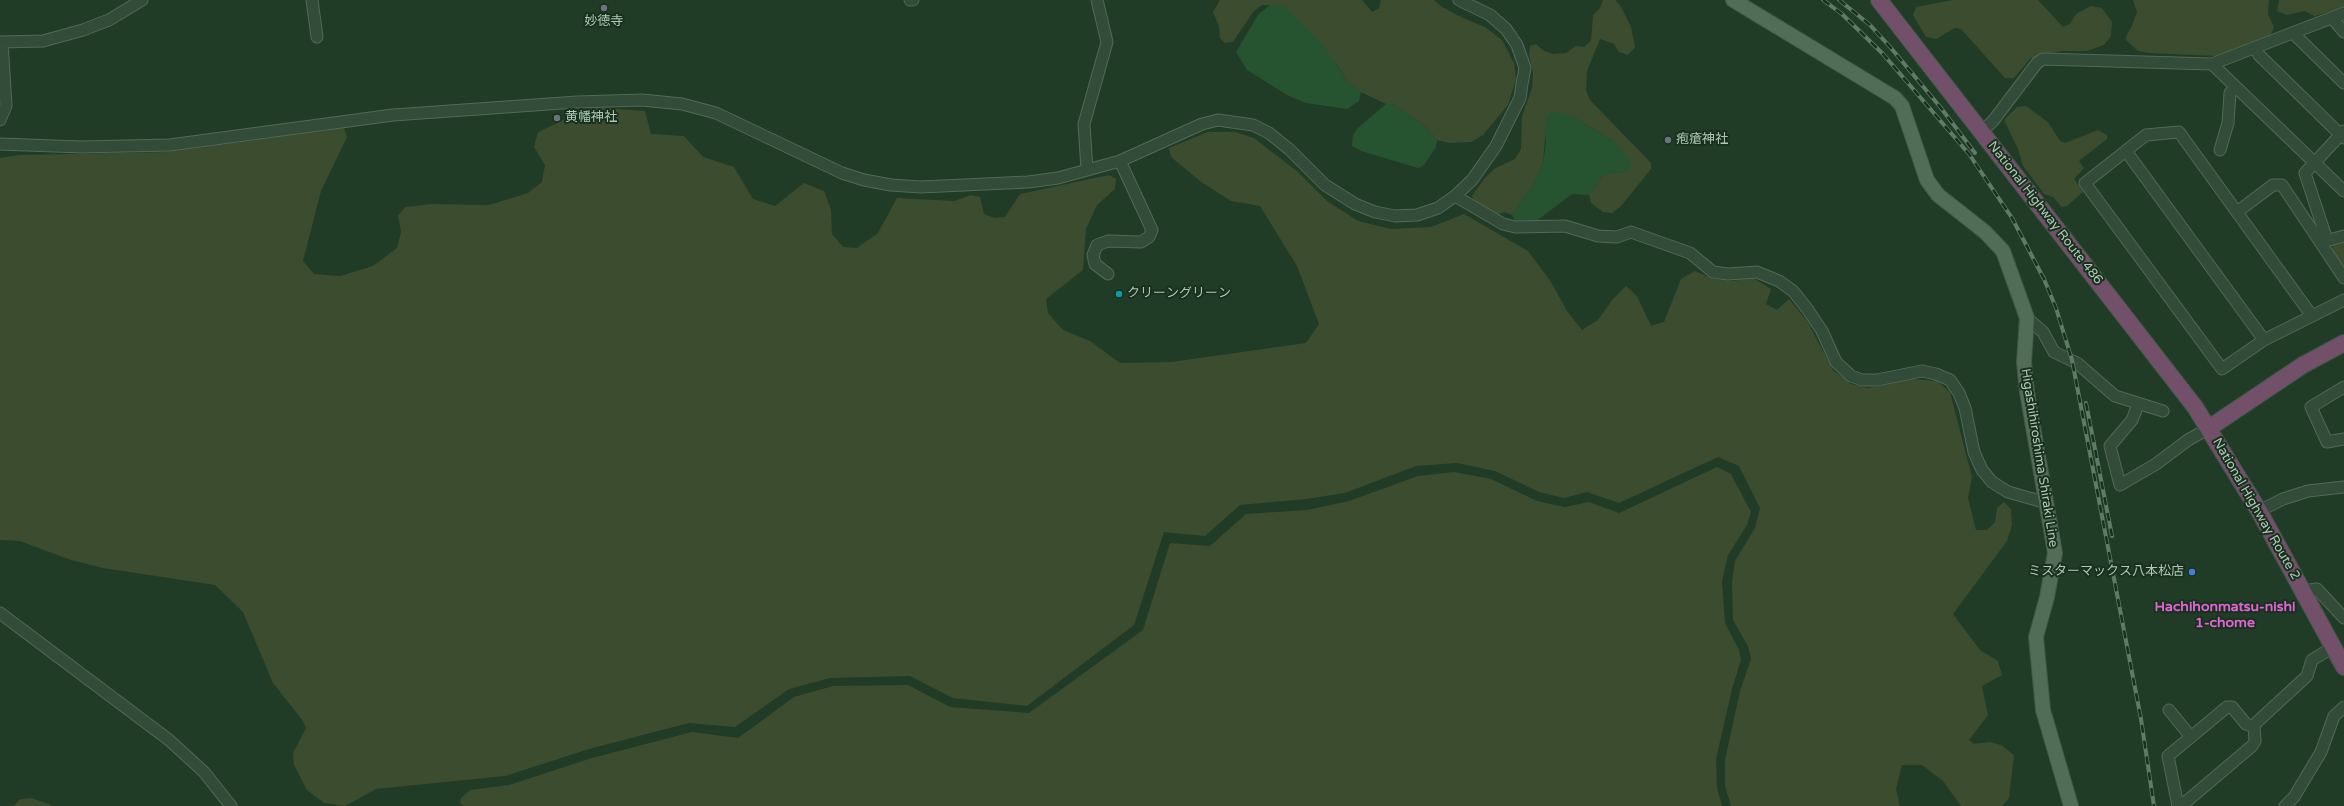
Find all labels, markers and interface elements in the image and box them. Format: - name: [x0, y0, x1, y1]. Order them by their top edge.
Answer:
- marker: 妙徳寺: [599, 3, 609, 13]
- place label: 妙徳寺: [585, 14, 623, 30]
- place label: 黄幡神社: [565, 110, 617, 126]
- marker: 黄幡神社: [552, 113, 562, 123]
- place label: 疱瘡神社: [1676, 132, 1728, 148]
- marker: 疱瘡神社: [1663, 135, 1673, 145]
- street label: National Highway Route 486: [1984, 138, 2106, 288]
- place label: クリーングリーン: [1127, 286, 1231, 302]
- marker: クリーングリーン: [1114, 289, 1124, 299]
- street label: Higashihiroshima Shiraki Line: [2017, 368, 2061, 548]
- street label: National Highway Route 2: [2209, 435, 2303, 583]
- place label: ミスターマックス八本松店: [2028, 564, 2184, 580]
- marker: ミスターマックス八本松店: [2187, 567, 2197, 577]
- district label: Hachihonmatsu-nishi 1-chome: [2154, 599, 2296, 632]

